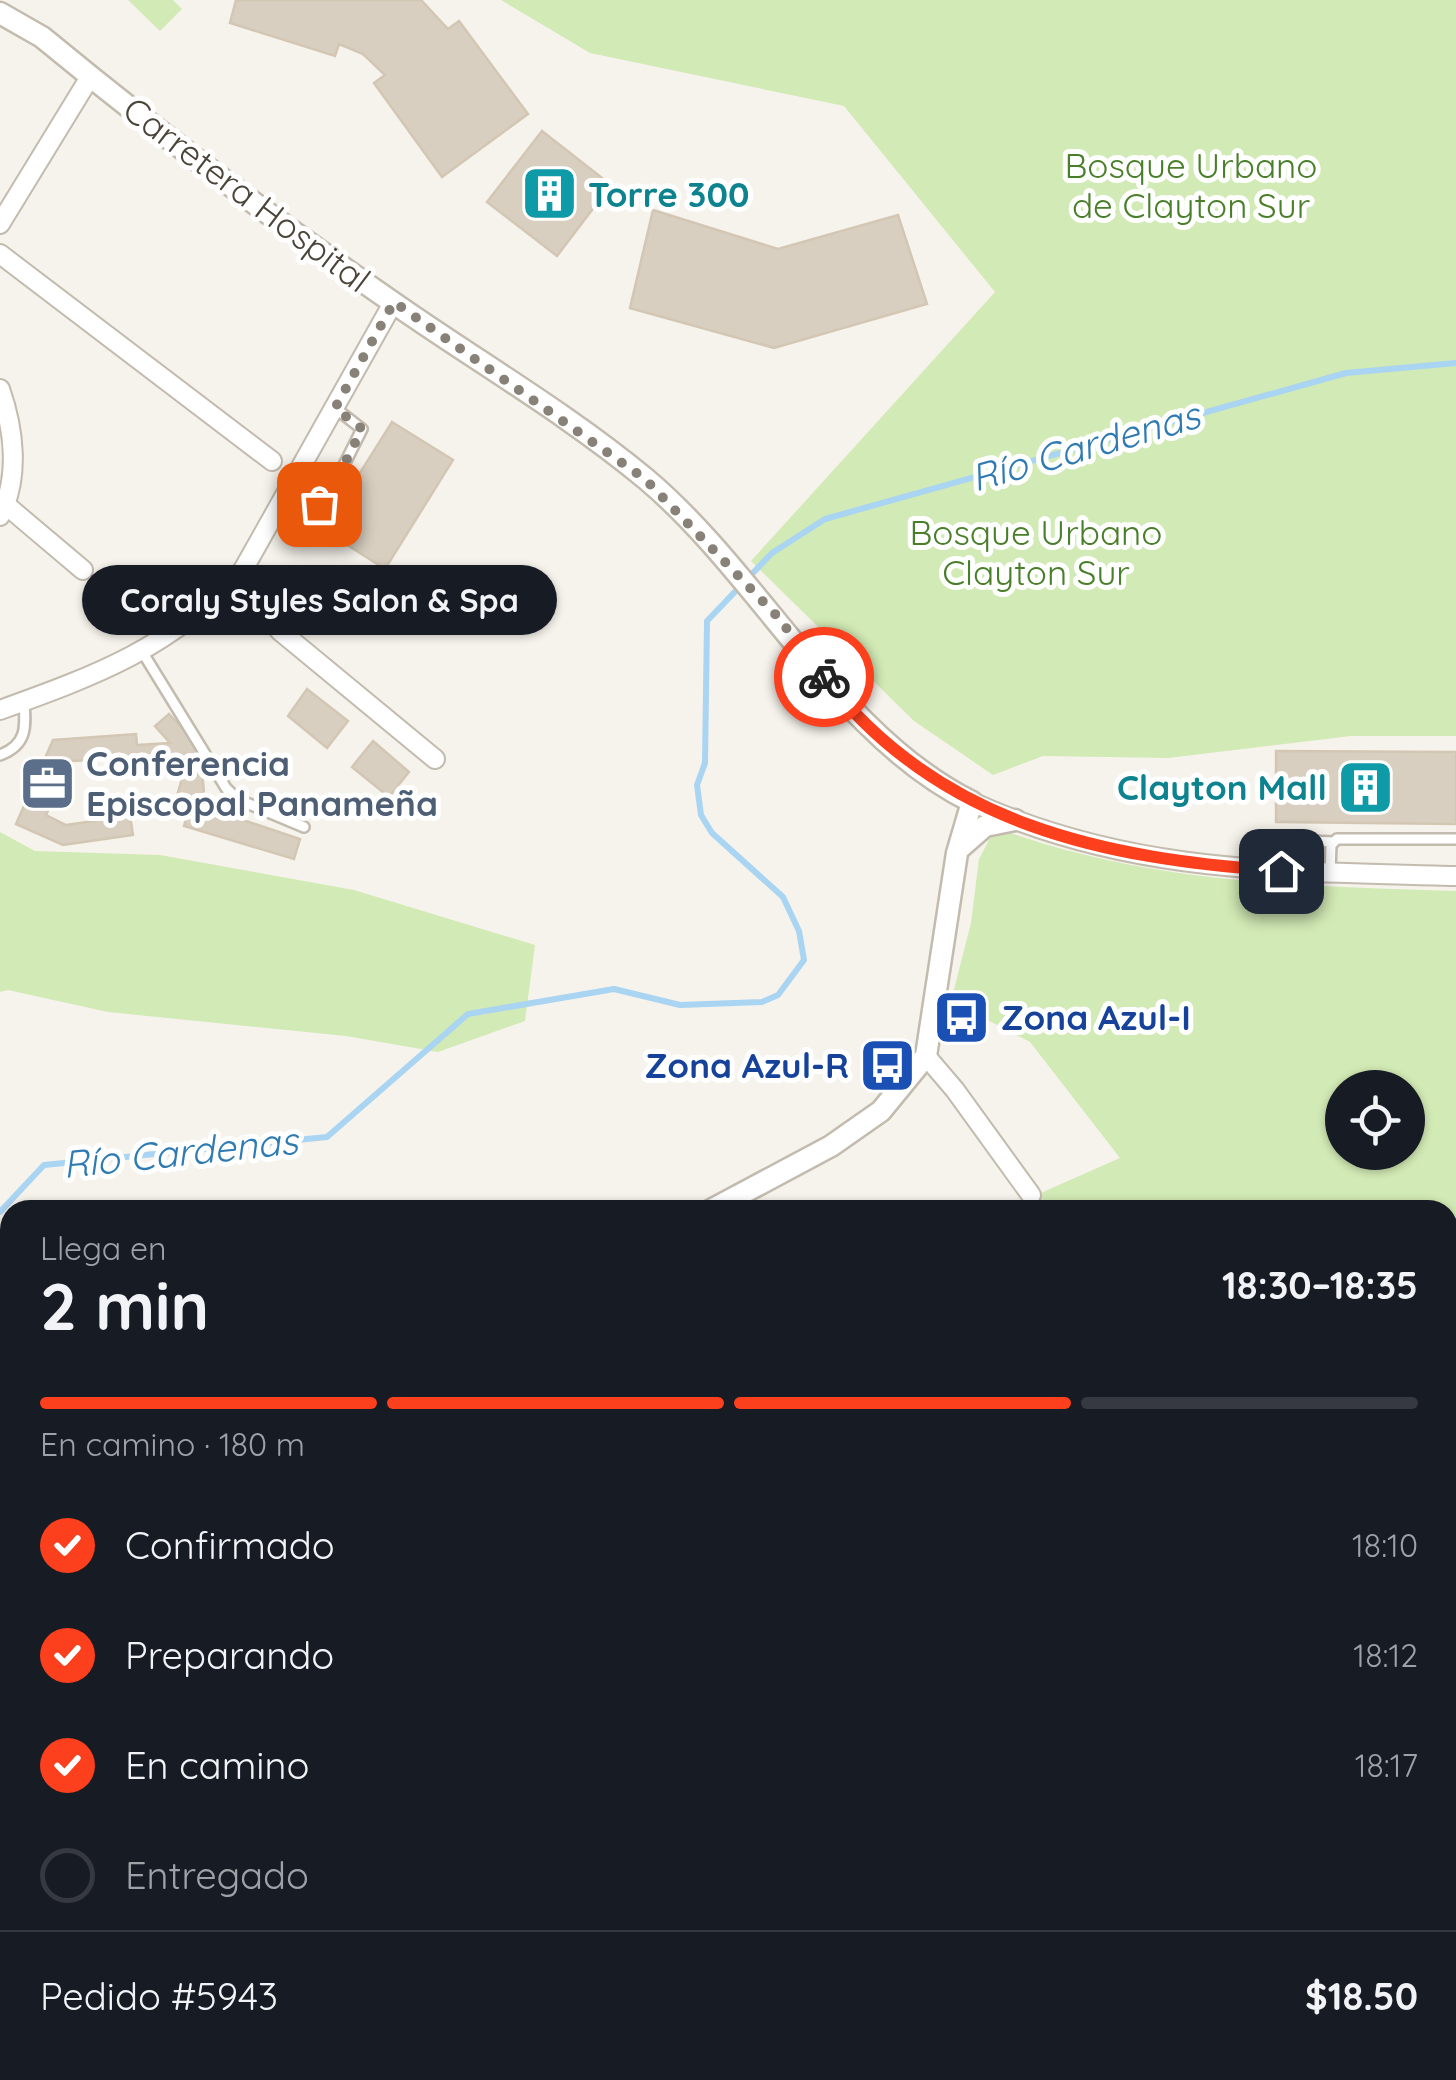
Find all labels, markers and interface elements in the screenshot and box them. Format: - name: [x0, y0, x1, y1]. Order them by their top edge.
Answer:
- street label: Carretera Hospital: [115, 87, 379, 301]
- park label: Bosque Urbano de Clayton Sur: [1065, 143, 1317, 227]
- building icon: Torre 300: [519, 164, 579, 224]
- place label: Torre 300: [588, 172, 749, 216]
- water label: Río Cardenas: [965, 390, 1207, 502]
- pin: [277, 462, 362, 547]
- icon: bag: [292, 477, 347, 532]
- park label: Bosque Urbano Clayton Sur: [910, 510, 1162, 594]
- callout: Coraly Styles Salon & Spa: [81, 564, 556, 634]
- text: Coraly Styles Salon & Spa: [120, 580, 519, 620]
- courier: [774, 627, 874, 727]
- icon: bike: [797, 650, 852, 705]
- place label: Conferencia Episcopal Panameña: [86, 741, 438, 825]
- office icon: Conferencia Episcopal Panameña: [17, 753, 77, 813]
- building icon: Clayton Mall: [1336, 757, 1396, 817]
- place label: Clayton Mall: [1117, 765, 1327, 809]
- pin: [1239, 829, 1324, 914]
- icon: home: [1254, 844, 1309, 899]
- bus stop icon: Zona Azul-I: [932, 987, 992, 1047]
- place label: Zona Azul-I: [1001, 995, 1191, 1039]
- bus stop icon: Zona Azul-R: [858, 1035, 918, 1095]
- place label: Zona Azul-R: [645, 1043, 849, 1087]
- map controls: [1325, 1070, 1425, 1170]
- button: locate: [1325, 1070, 1425, 1170]
- water label: Río Cardenas: [60, 1116, 302, 1188]
- text: Llega en: [40, 1228, 167, 1268]
- text: 18:30–18:35: [1222, 1261, 1418, 1309]
- text: 2 min: [40, 1265, 209, 1346]
- text: En camino · 180 m: [40, 1424, 305, 1464]
- icon: check: [40, 1518, 95, 1573]
- text: Confirmado: [125, 1521, 335, 1569]
- text: 18:10: [1352, 1525, 1418, 1565]
- icon: check: [40, 1628, 95, 1683]
- text: Preparando: [125, 1631, 334, 1679]
- text: 18:12: [1353, 1635, 1418, 1675]
- icon: check: [40, 1738, 95, 1793]
- text: En camino: [125, 1741, 309, 1789]
- text: 18:17: [1355, 1745, 1418, 1785]
- text: Entregado: [125, 1851, 309, 1899]
- text: Pedido #5943: [40, 1972, 278, 2020]
- text: $18.50: [1305, 1972, 1418, 2020]

